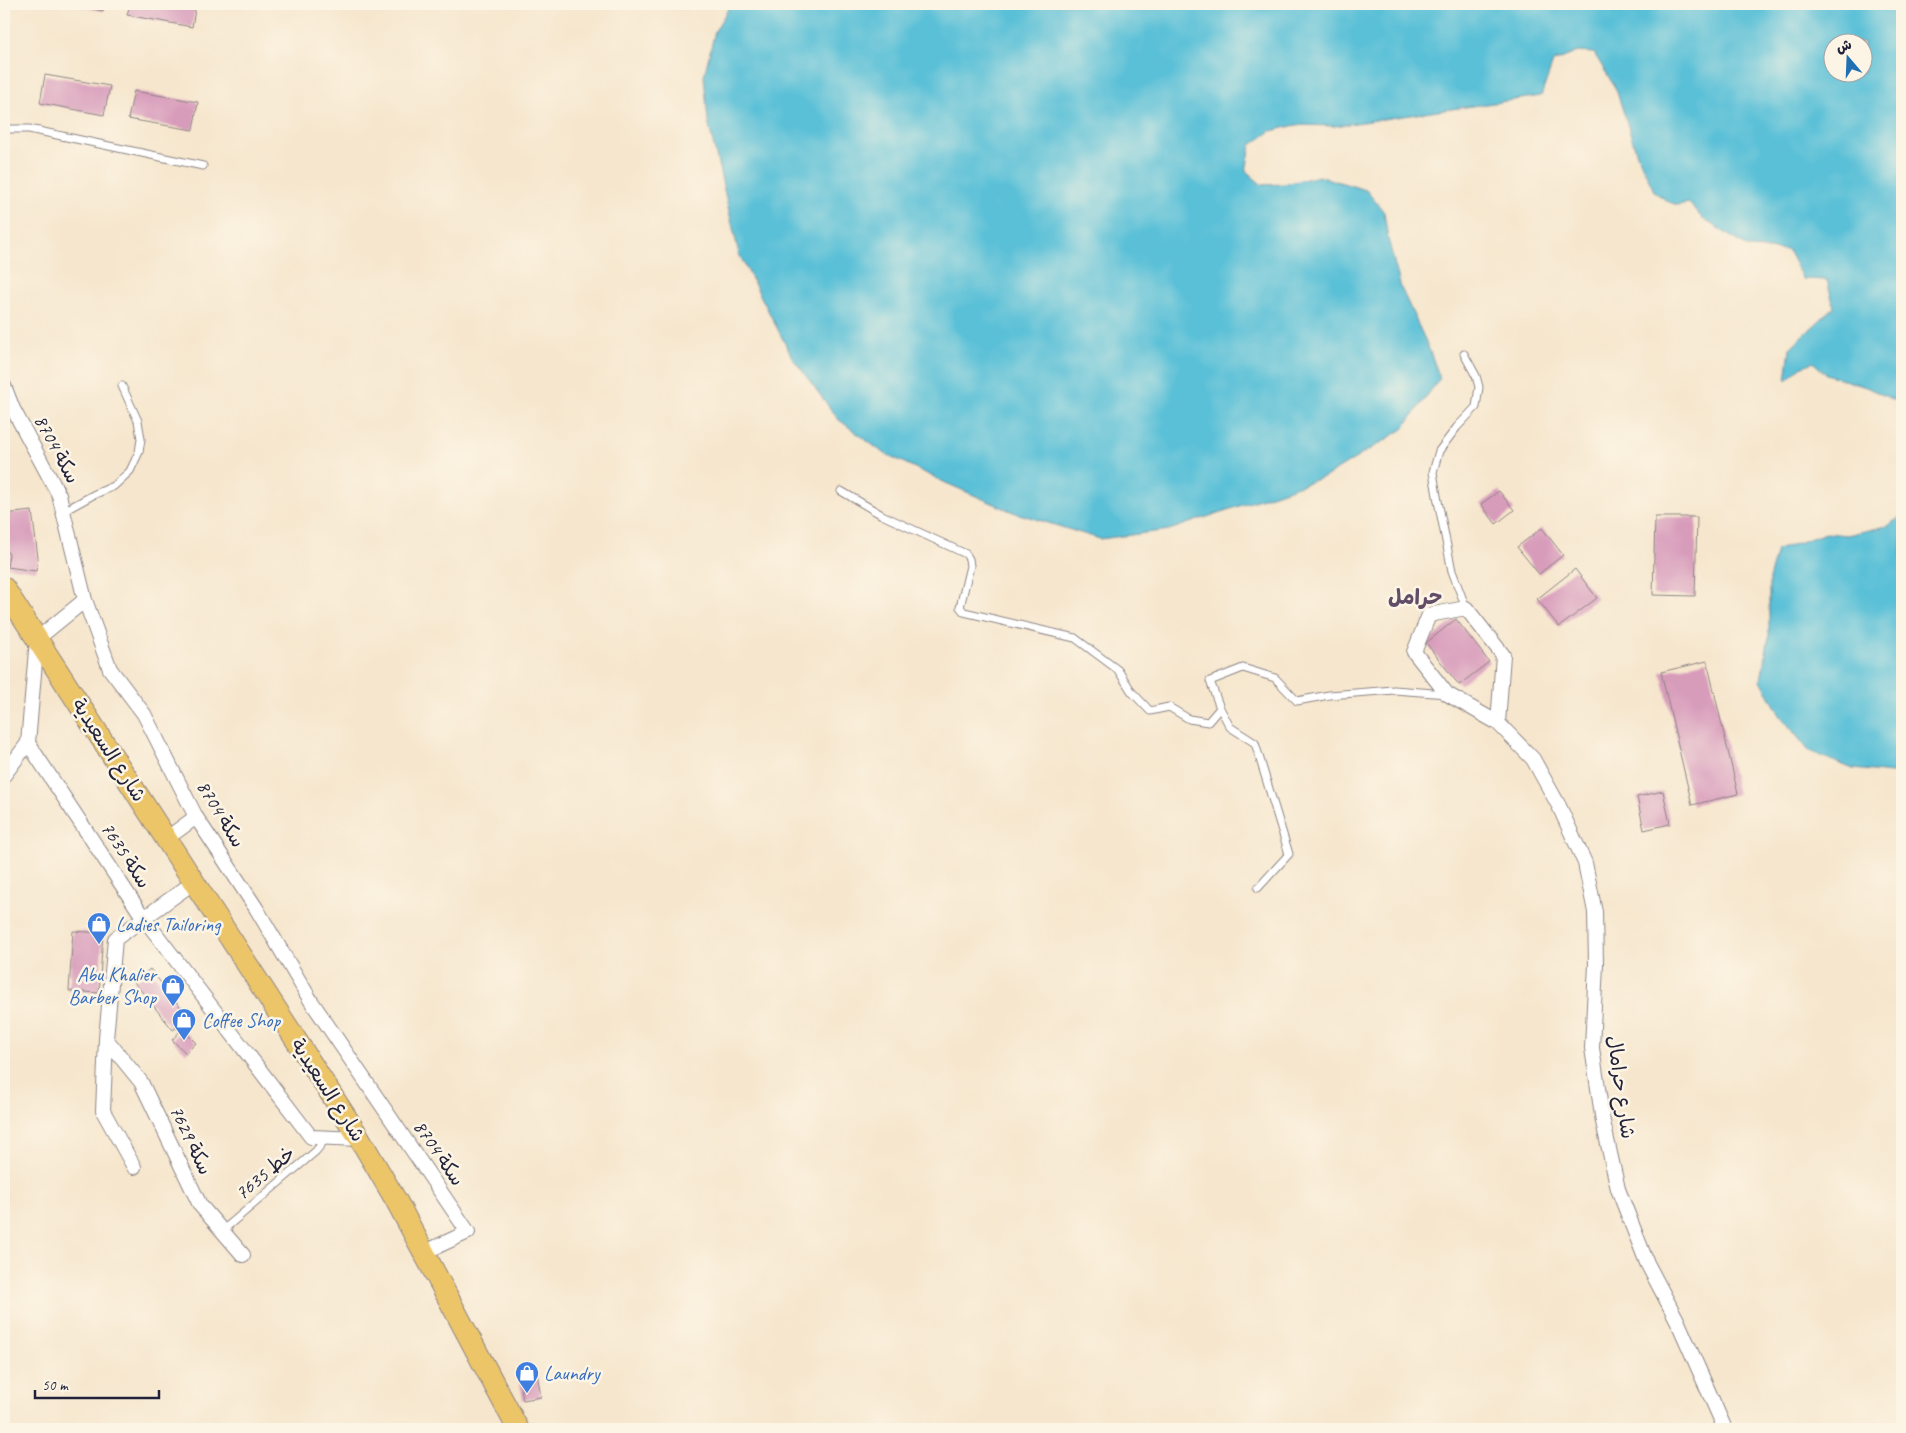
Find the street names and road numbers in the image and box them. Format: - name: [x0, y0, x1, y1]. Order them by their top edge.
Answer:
- street label: سكة 8704: [29, 410, 85, 488]
- street label: شارع السعيدية: [65, 694, 152, 807]
- street label: سكة 8704: [191, 776, 251, 852]
- street label: سكة 7635: [95, 817, 157, 893]
- street label: شارع السعيدية: [284, 1034, 371, 1147]
- street label: شارع حرامال: [1600, 1034, 1641, 1140]
- street label: سكة 7629: [164, 1101, 218, 1179]
- street label: سكة 8704: [408, 1115, 470, 1191]
- street label: 7635 خط: [230, 1141, 300, 1205]

